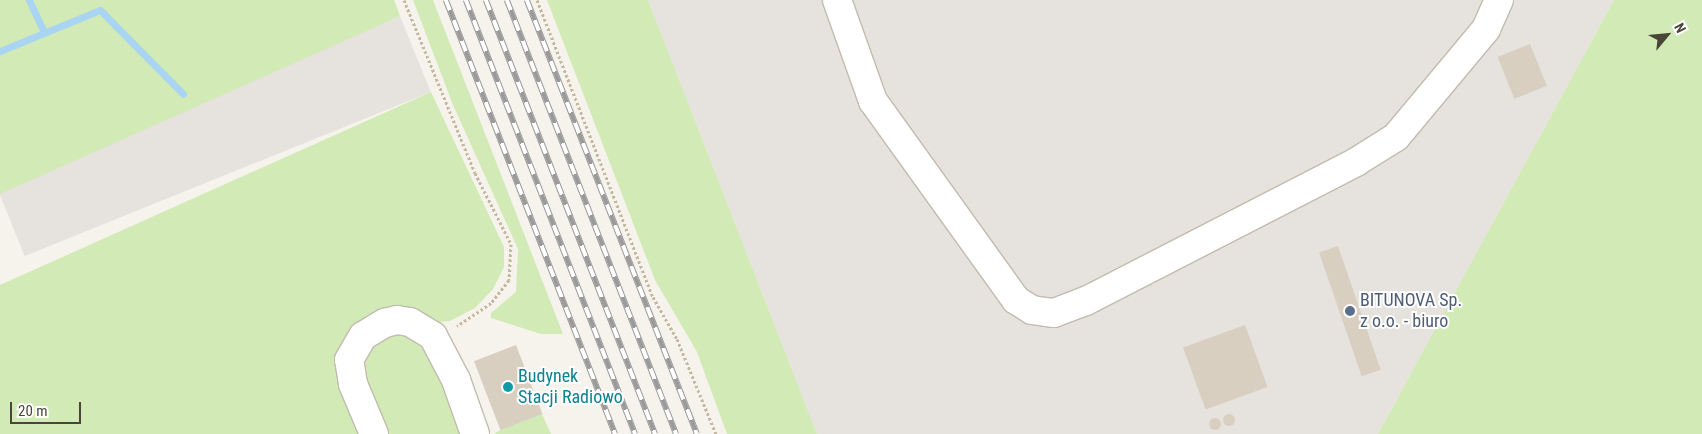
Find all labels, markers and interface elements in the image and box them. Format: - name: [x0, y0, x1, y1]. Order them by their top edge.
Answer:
- north arrow: [1642, 10, 1692, 60]
- text: N: [1671, 20, 1689, 35]
- place label: BITUNOVA Sp. z o.o. - biuro: [1360, 290, 1462, 332]
- marker: BITUNOVA Sp. z o.o. - biuro: [1344, 305, 1356, 317]
- place label: Budynek Stacji Radiowo: [518, 366, 623, 408]
- marker: Budynek Stacji Radiowo: [502, 381, 514, 393]
- scale bar: [12, 392, 84, 424]
- text: 20 m: [18, 402, 48, 420]

